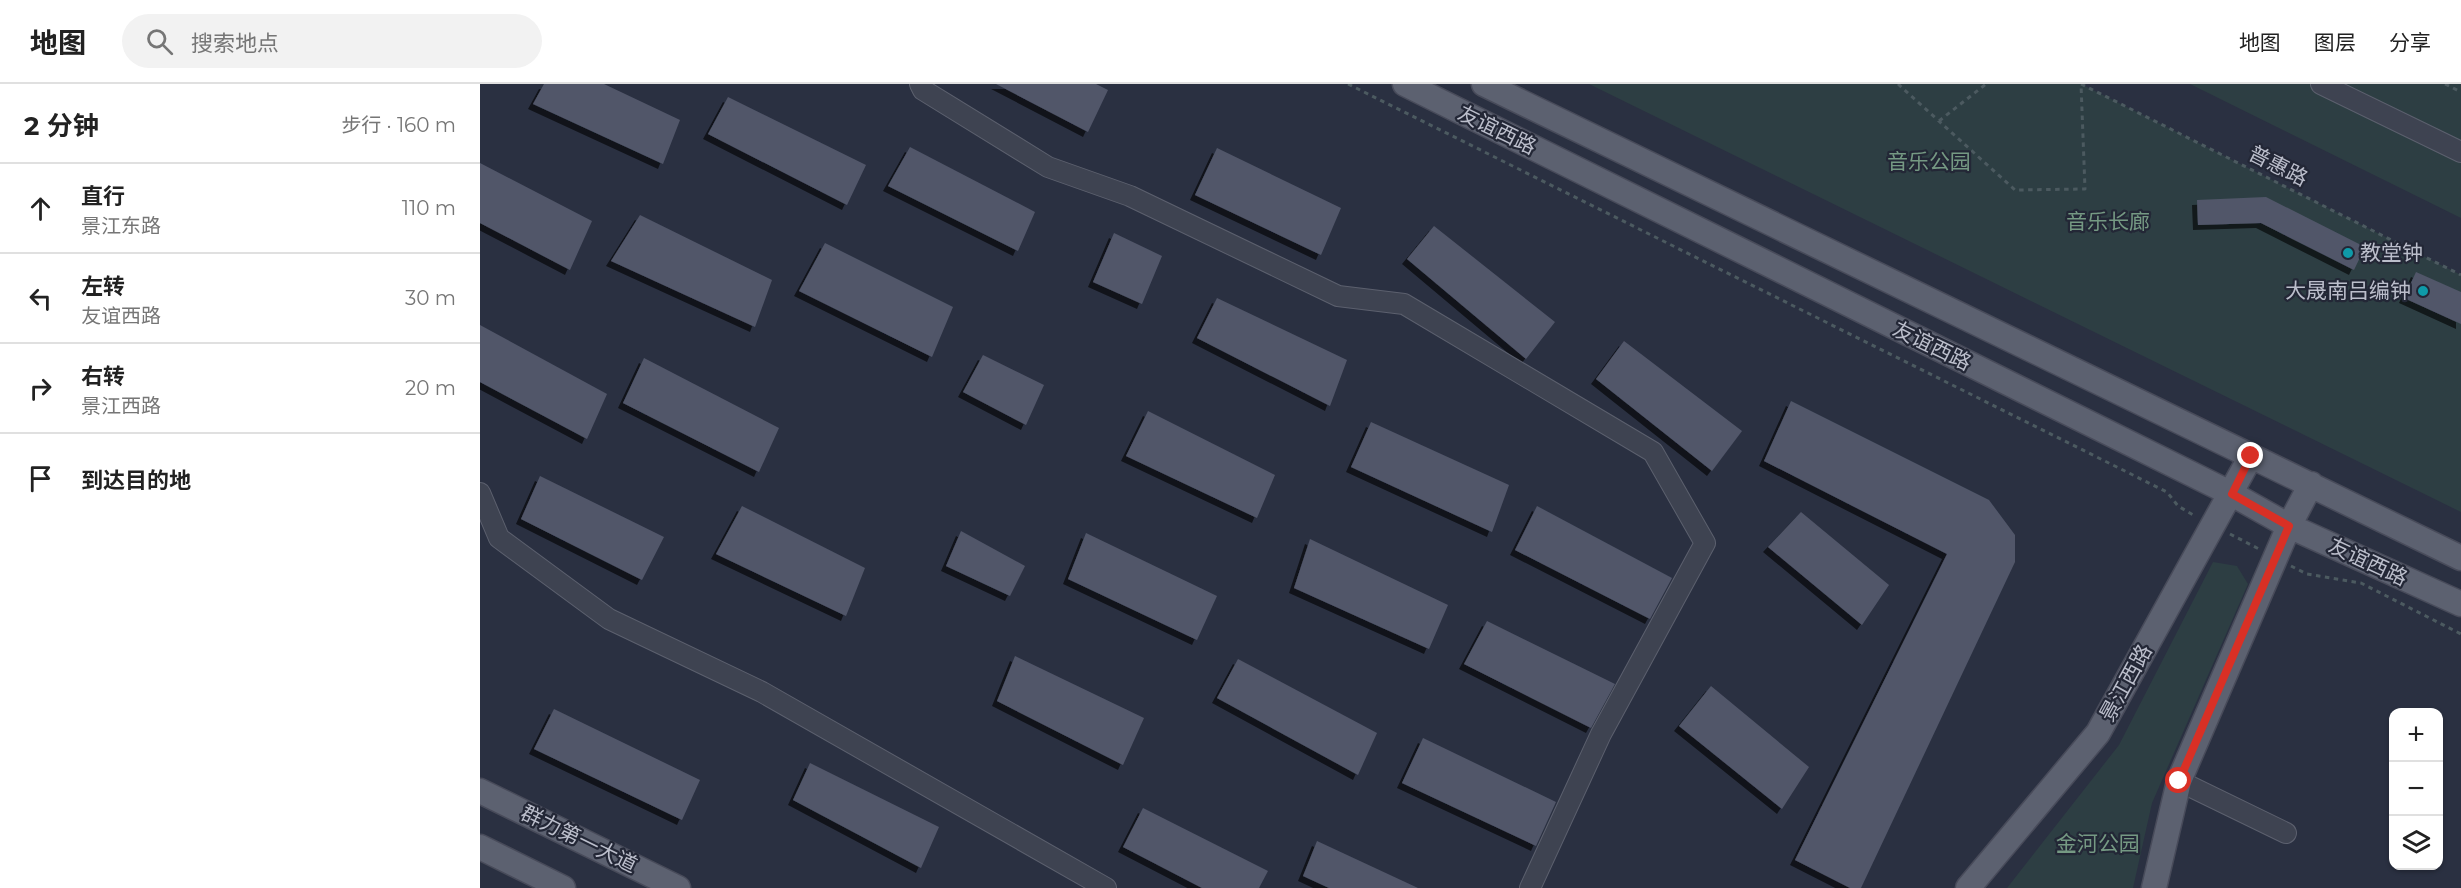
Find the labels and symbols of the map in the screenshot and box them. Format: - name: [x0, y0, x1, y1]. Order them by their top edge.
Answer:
- street label: 友谊西路: [1454, 100, 1540, 159]
- street label: 普惠路: [2244, 140, 2312, 191]
- park label: 音乐公园: [1887, 149, 1971, 174]
- park label: 音乐长廊: [2066, 209, 2150, 234]
- place label: 教堂钟: [2360, 240, 2423, 265]
- marker: 教堂钟: [2341, 246, 2355, 260]
- place label: 大晟南吕编钟: [2285, 278, 2411, 303]
- marker: 大晟南吕编钟: [2416, 284, 2430, 298]
- street label: 友谊西路: [1889, 316, 1975, 375]
- route end: [2237, 442, 2263, 468]
- street label: 友谊西路: [2325, 532, 2412, 591]
- street label: 景江西路: [2094, 640, 2157, 726]
- route start: [2165, 767, 2191, 793]
- street label: 群力第一大道: [517, 800, 641, 877]
- park label: 金河公园: [2056, 831, 2140, 856]

